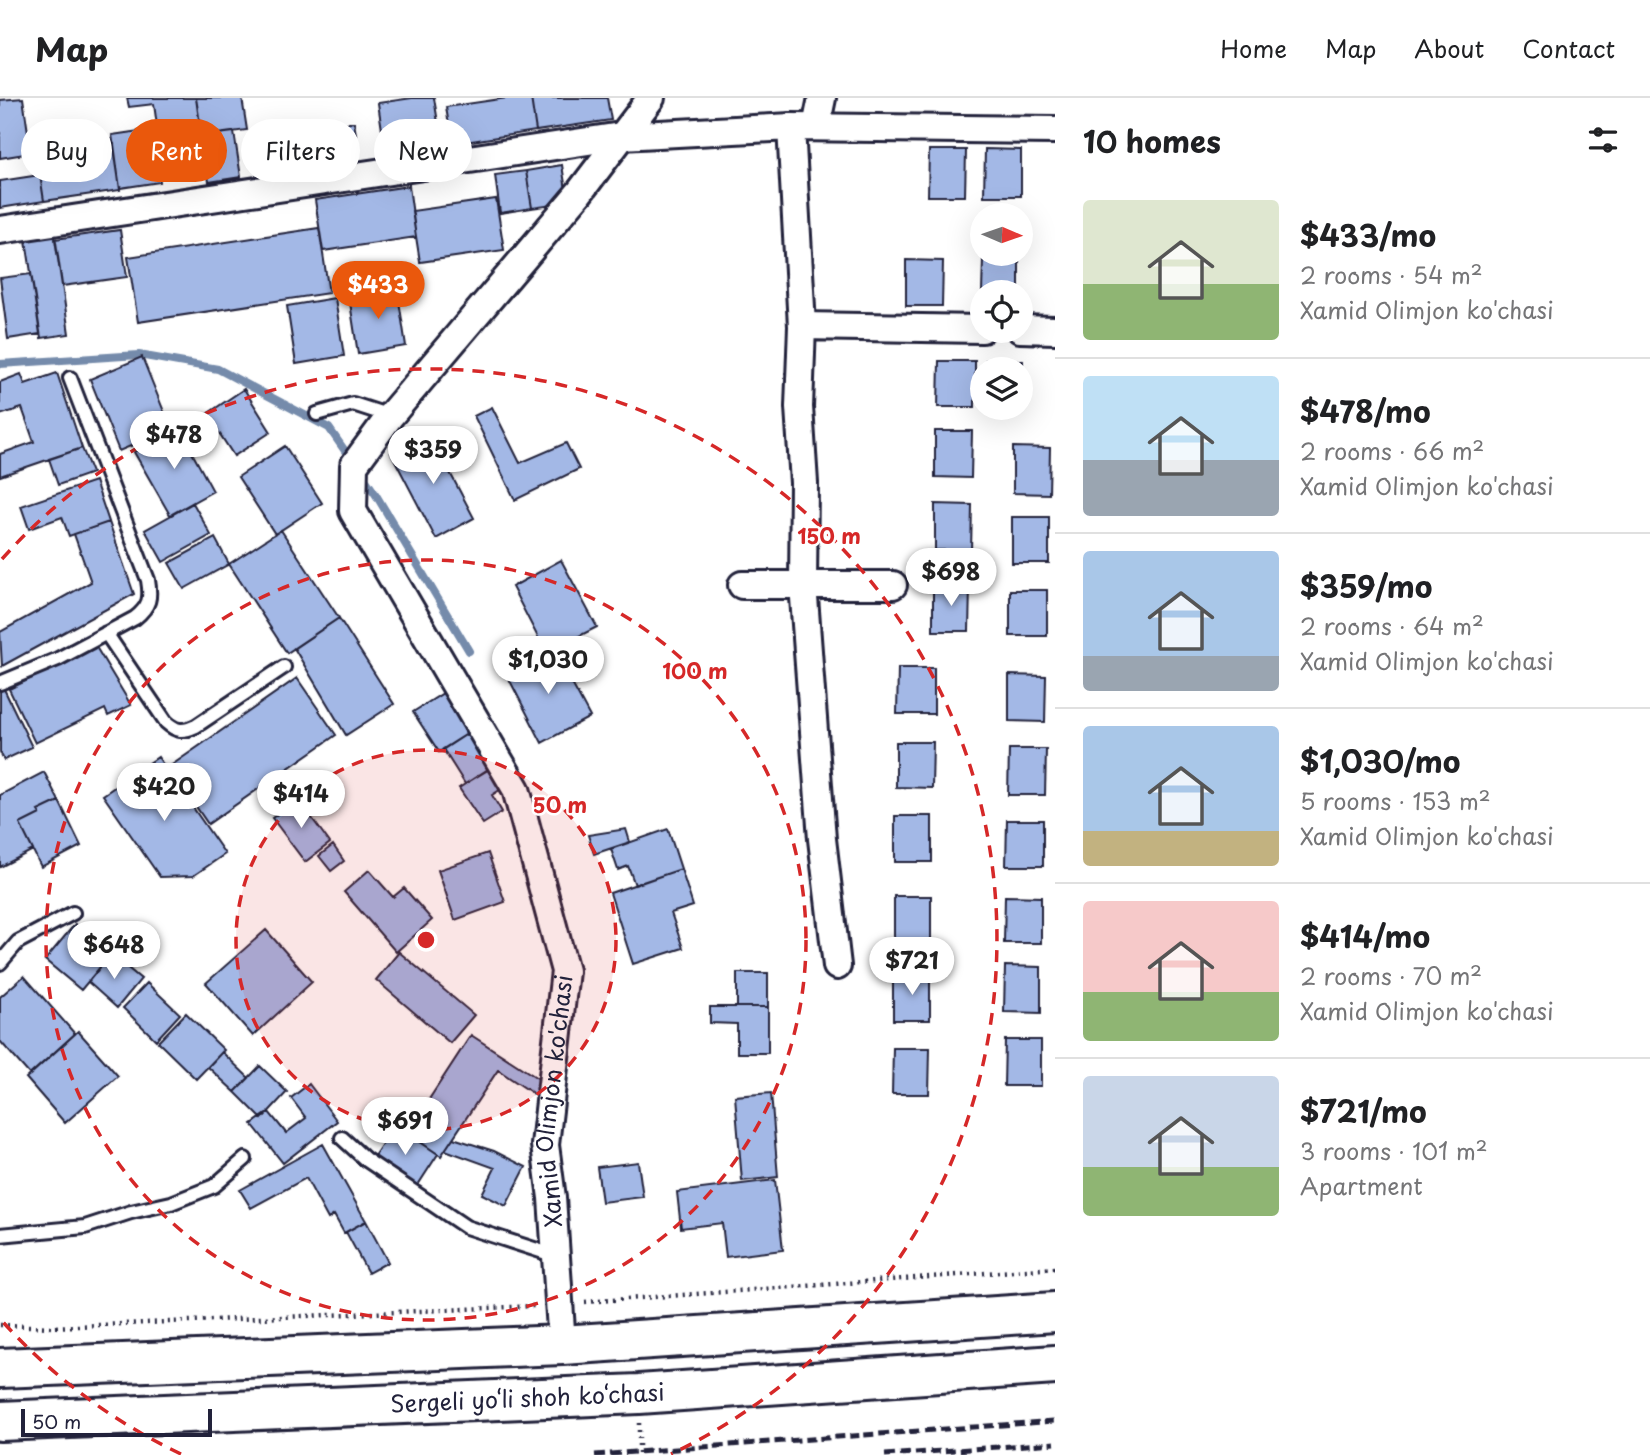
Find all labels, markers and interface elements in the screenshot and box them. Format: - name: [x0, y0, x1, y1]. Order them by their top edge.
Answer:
- text: Map: [35, 23, 108, 73]
- text: Home: [1220, 30, 1287, 66]
- text: Map: [1325, 30, 1376, 66]
- text: About: [1414, 30, 1484, 66]
- text: Contact: [1522, 30, 1615, 66]
- text: 10 homes: [1083, 118, 1221, 163]
- chip: Buy: [21, 119, 112, 182]
- chip: Rent: [126, 119, 227, 182]
- chip: Filters: [241, 119, 360, 182]
- chip: New: [374, 119, 472, 182]
- icon: filters: [1584, 121, 1622, 159]
- north arrow: [970, 203, 1032, 266]
- map controls: [970, 203, 1033, 420]
- text: $433/mo: [1300, 212, 1436, 257]
- icon: home: [1139, 228, 1223, 312]
- text: 2 rooms · 54 m²: [1300, 257, 1483, 292]
- pin: $433: [337, 262, 419, 321]
- text: $433: [348, 266, 408, 301]
- button: locate: [970, 280, 1033, 343]
- text: Xamid Olimjon ko'chasi: [1300, 292, 1554, 327]
- button: layers: [970, 357, 1033, 420]
- text: $478/mo: [1300, 388, 1431, 433]
- icon: home: [1139, 404, 1223, 488]
- pin: $478: [133, 412, 215, 471]
- text: $478: [146, 416, 202, 451]
- pin: $359: [392, 426, 474, 486]
- text: $359: [404, 431, 462, 466]
- text: 2 rooms · 66 m²: [1300, 433, 1484, 468]
- text: Xamid Olimjon ko'chasi: [1300, 468, 1554, 503]
- text: 150 m: [797, 519, 861, 551]
- pin: $698: [910, 548, 992, 608]
- text: $698: [922, 553, 980, 588]
- text: $359/mo: [1300, 563, 1432, 608]
- icon: home: [1139, 579, 1223, 663]
- text: 2 rooms · 64 m²: [1300, 608, 1484, 643]
- pin: $1,030: [491, 636, 605, 696]
- text: $1,030: [508, 641, 588, 676]
- text: Xamid Olimjon ko'chasi: [1300, 643, 1554, 678]
- text: 100 m: [662, 654, 728, 686]
- text: $1,030/mo: [1300, 738, 1461, 783]
- icon: home: [1139, 754, 1223, 838]
- pin: $420: [123, 764, 205, 823]
- text: $420: [133, 768, 195, 803]
- pin: $414: [260, 770, 342, 830]
- text: $414: [273, 775, 329, 810]
- text: 5 rooms · 153 m²: [1300, 783, 1491, 818]
- text: 50 m: [533, 788, 587, 820]
- text: Xamid Olimjon ko'chasi: [1300, 818, 1554, 853]
- text: $414/mo: [1300, 913, 1430, 958]
- pin: $648: [73, 922, 155, 981]
- text: $648: [83, 926, 145, 961]
- centre of rings: [414, 928, 438, 952]
- icon: home: [1139, 929, 1223, 1013]
- pin: $721: [871, 937, 953, 997]
- text: $721: [885, 942, 939, 977]
- text: 2 rooms · 70 m²: [1300, 958, 1482, 993]
- street label: Xamid Olimjon ko'chasi: [525, 973, 580, 1228]
- text: Xamid Olimjon ko'chasi: [1300, 993, 1554, 1028]
- text: $721/mo: [1300, 1088, 1427, 1133]
- pin: $691: [364, 1098, 446, 1157]
- text: $691: [377, 1102, 433, 1137]
- icon: home: [1139, 1104, 1223, 1188]
- text: 3 rooms · 101 m²: [1300, 1133, 1488, 1168]
- text: Apartment: [1300, 1168, 1423, 1203]
- street label: Sergeli yo‘li shoh ko‘chasi: [390, 1373, 666, 1420]
- scale bar: [21, 1406, 212, 1438]
- text: 50 m: [32, 1407, 81, 1435]

